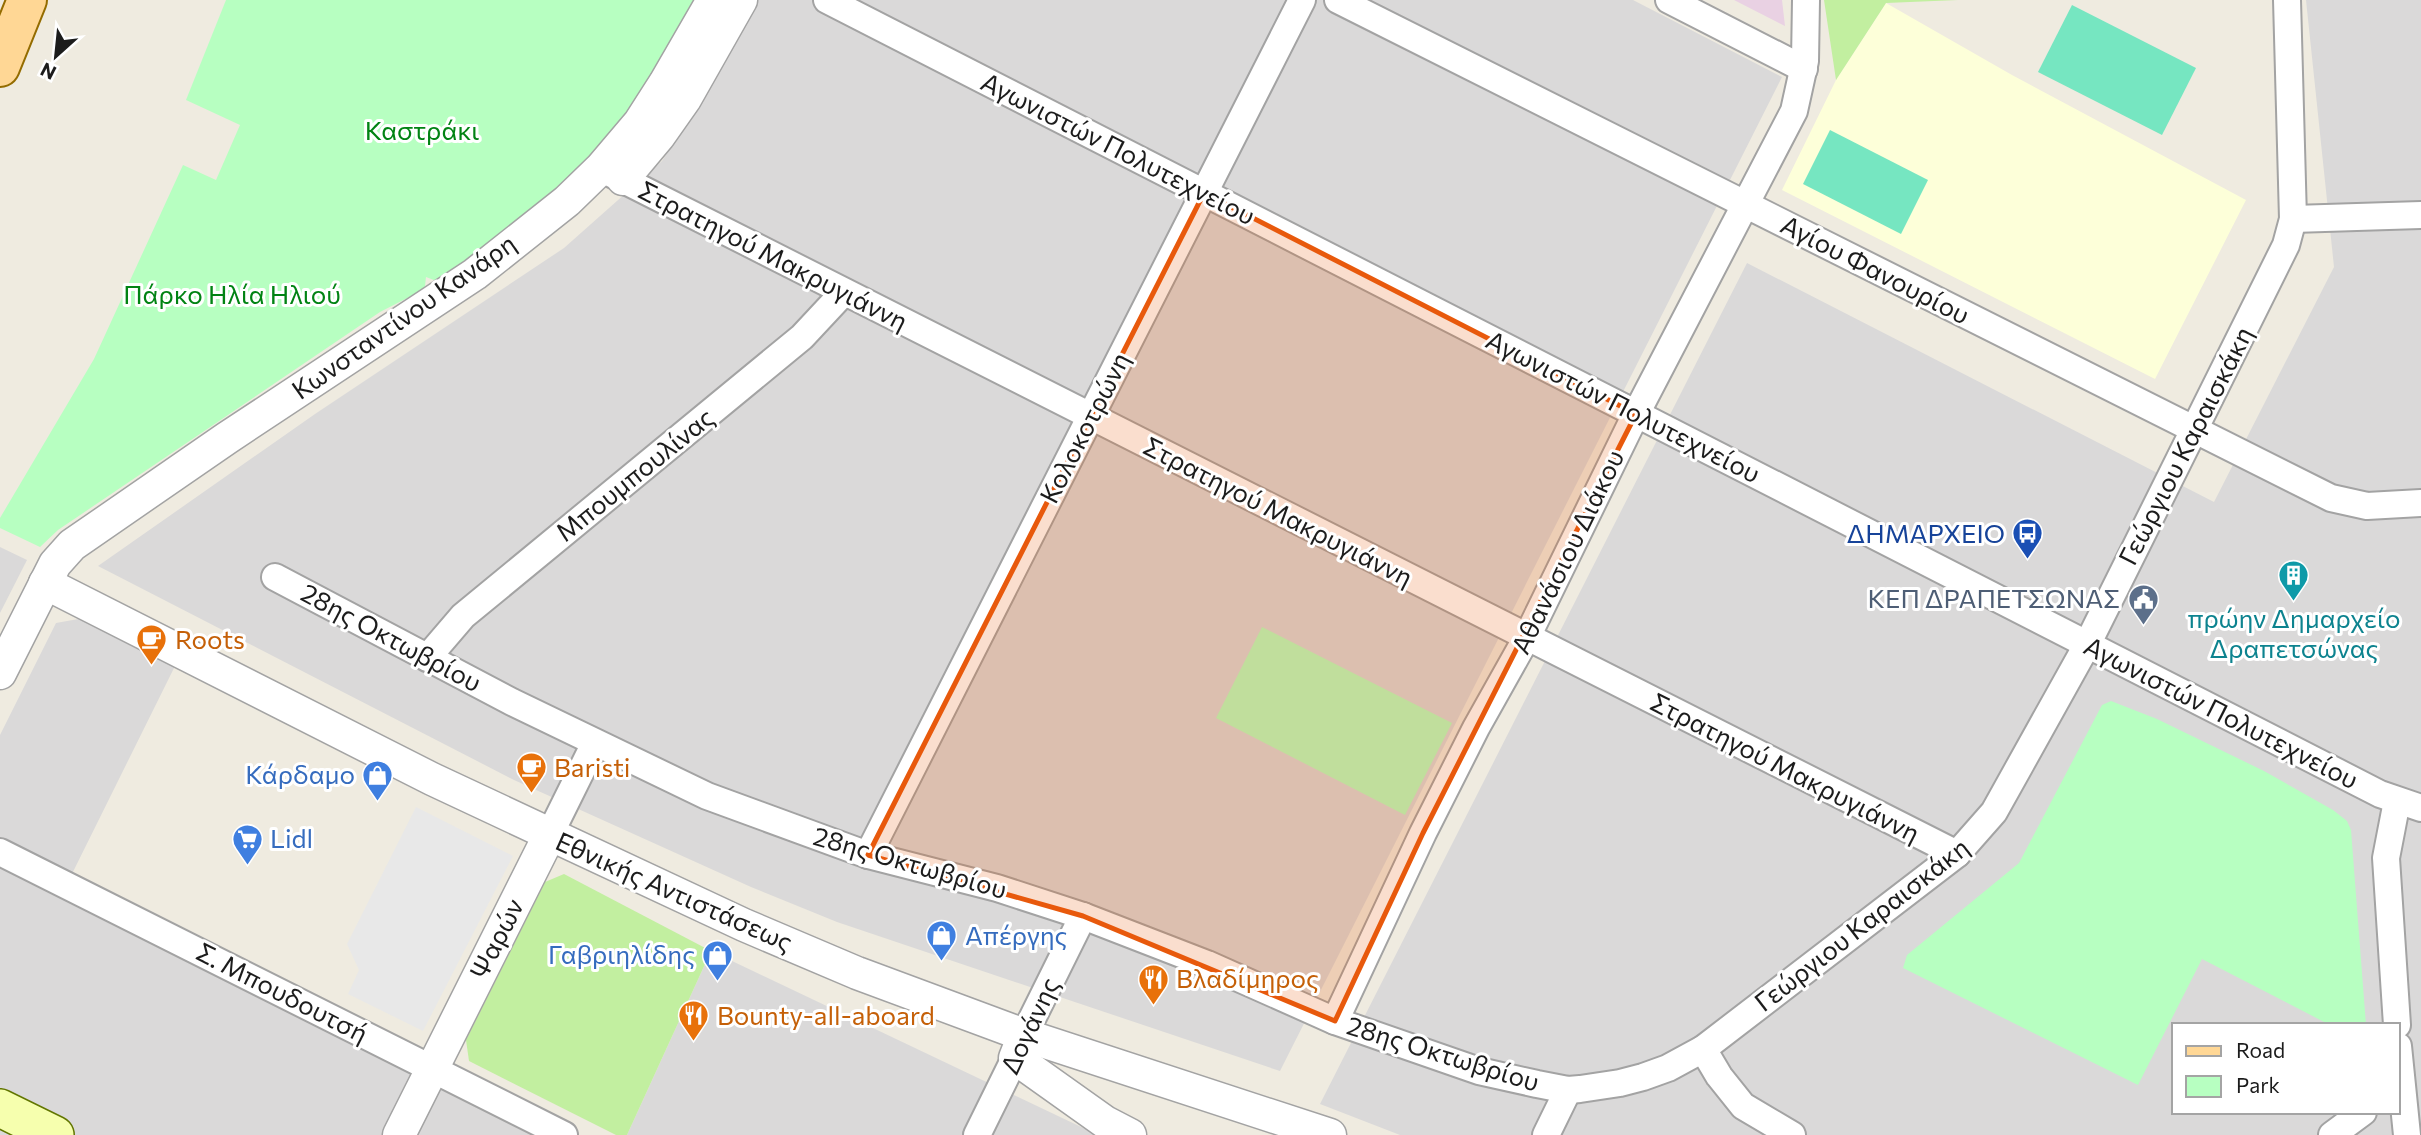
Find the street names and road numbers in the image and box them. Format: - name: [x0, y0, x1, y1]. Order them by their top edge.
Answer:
- street label: Αγωνιστών Πολυτεχνείου: [977, 65, 1261, 230]
- street label: Στρατηγού Μακρυγιάννη: [634, 173, 913, 336]
- street label: Αγίου Φανουρίου: [1776, 208, 1975, 330]
- street label: Κωνσταντίνου Κανάρη: [285, 227, 521, 405]
- street label: Γεώργιου Καραισκάκη: [2111, 321, 2258, 570]
- street label: Αγωνιστών Πολυτεχνείου: [1482, 323, 1766, 488]
- street label: Κολοκοτρώνη: [1032, 347, 1135, 508]
- street label: Μπουμπουλίνας: [549, 401, 719, 547]
- street label: Στρατηγού Μακρυγιάννη: [1139, 429, 1418, 592]
- street label: Αθανάσιου Διάκου: [1504, 444, 1630, 658]
- street label: 28ης Οκτωβρίου: [296, 576, 487, 697]
- street label: Αγωνιστών Πολυτεχνείου: [2080, 629, 2364, 794]
- street label: Στρατηγού Μακρυγιάννη: [1646, 685, 1925, 848]
- street label: 28ης Οκτωβρίου: [810, 819, 1011, 904]
- street label: Εθνικής Αντιστάσεως: [551, 824, 798, 957]
- street label: Γεώργιου Καραισκάκη: [1748, 831, 1974, 1017]
- street label: Ψαρών: [462, 893, 529, 984]
- street label: Σ. Μπουδουτσή: [192, 935, 373, 1048]
- street label: Δογάνης: [993, 972, 1064, 1079]
- street label: 28ης Οκτωβρίου: [1343, 1009, 1543, 1097]

